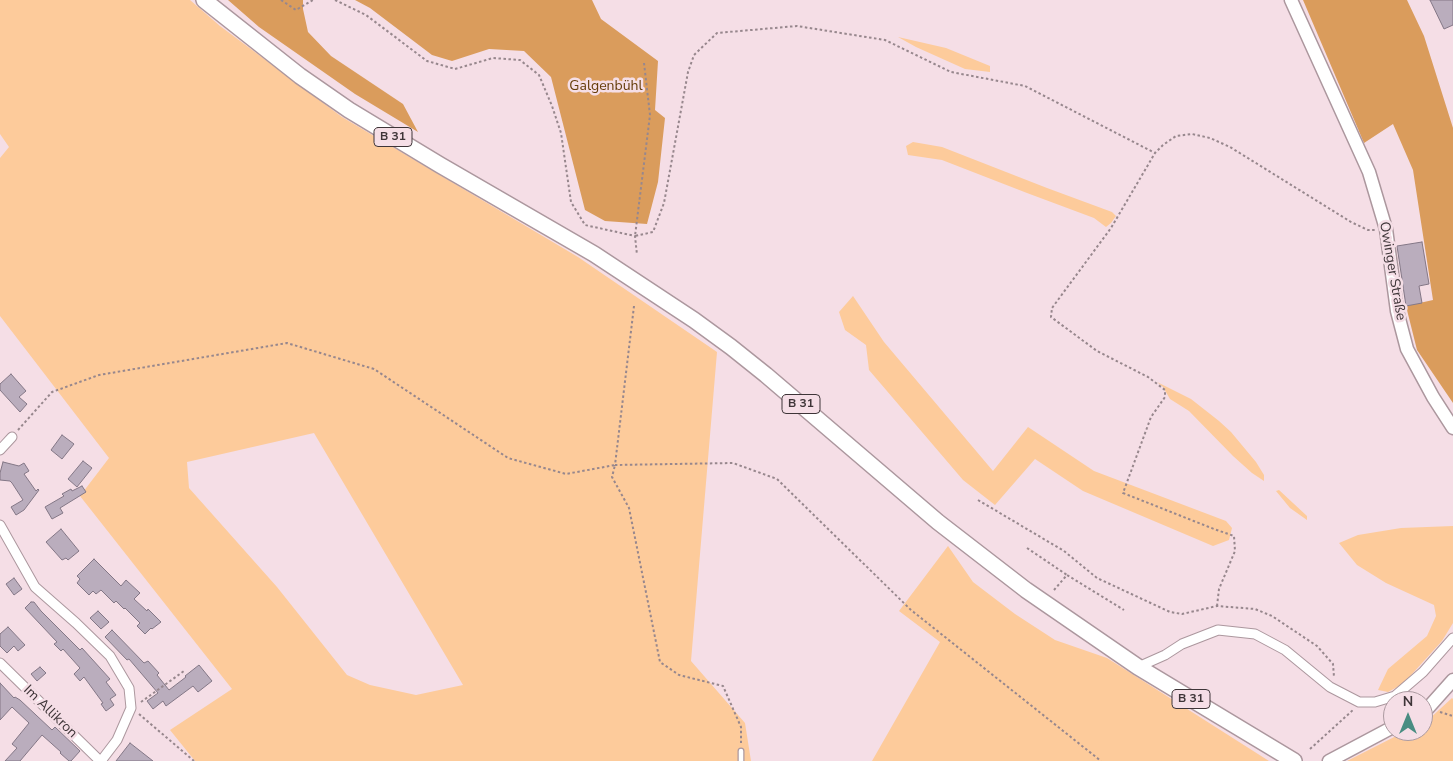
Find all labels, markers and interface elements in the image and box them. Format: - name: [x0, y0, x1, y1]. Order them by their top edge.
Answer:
- park label: Galgenbühl: [569, 79, 643, 95]
- road number: B 31: [374, 128, 412, 146]
- street label: Owinger Straße: [1375, 220, 1409, 322]
- road number: B 31: [782, 394, 820, 414]
- street label: Im Allikron: [20, 682, 80, 742]
- road number: B 31: [1172, 690, 1210, 709]
- north arrow: [1383, 691, 1433, 741]
- text: N: [1403, 692, 1413, 711]

